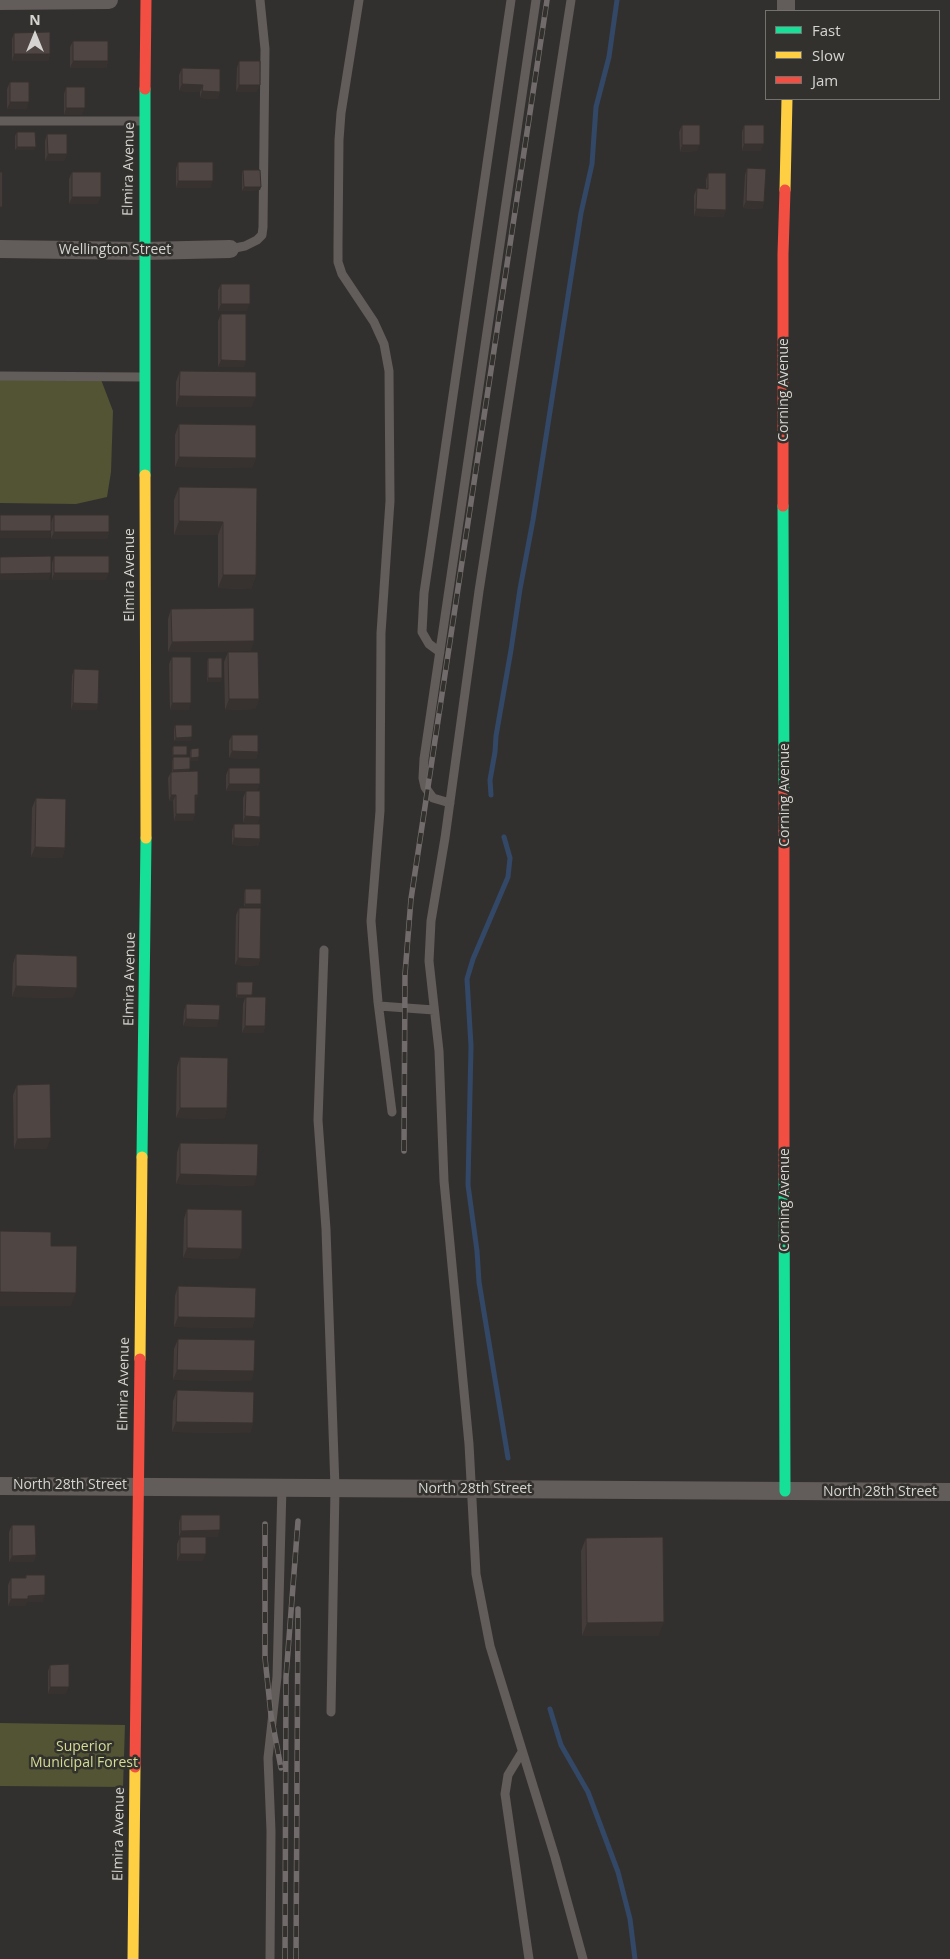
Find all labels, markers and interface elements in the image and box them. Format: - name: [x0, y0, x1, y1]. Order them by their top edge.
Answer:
- north arrow: [10, 10, 60, 60]
- text: N: [29, 10, 41, 29]
- legend: [765, 10, 940, 100]
- text: Fast: [812, 20, 841, 40]
- text: Slow: [812, 45, 845, 65]
- text: Jam: [812, 70, 838, 90]
- street label: Elmira Avenue: [120, 122, 138, 216]
- street label: Wellington Street: [59, 242, 171, 258]
- street label: Corning Avenue: [776, 338, 792, 442]
- street label: Elmira Avenue: [122, 528, 138, 622]
- street label: Corning Avenue: [777, 743, 793, 847]
- street label: Elmira Avenue: [121, 932, 139, 1026]
- street label: Corning Avenue: [777, 1148, 793, 1252]
- street label: Elmira Avenue: [115, 1337, 133, 1431]
- street label: North 28th Street: [13, 1477, 127, 1493]
- street label: North 28th Street: [418, 1481, 532, 1497]
- street label: North 28th Street: [823, 1484, 937, 1500]
- park label: Superior Municipal Forest: [30, 1739, 138, 1771]
- street label: Elmira Avenue: [110, 1787, 128, 1881]

